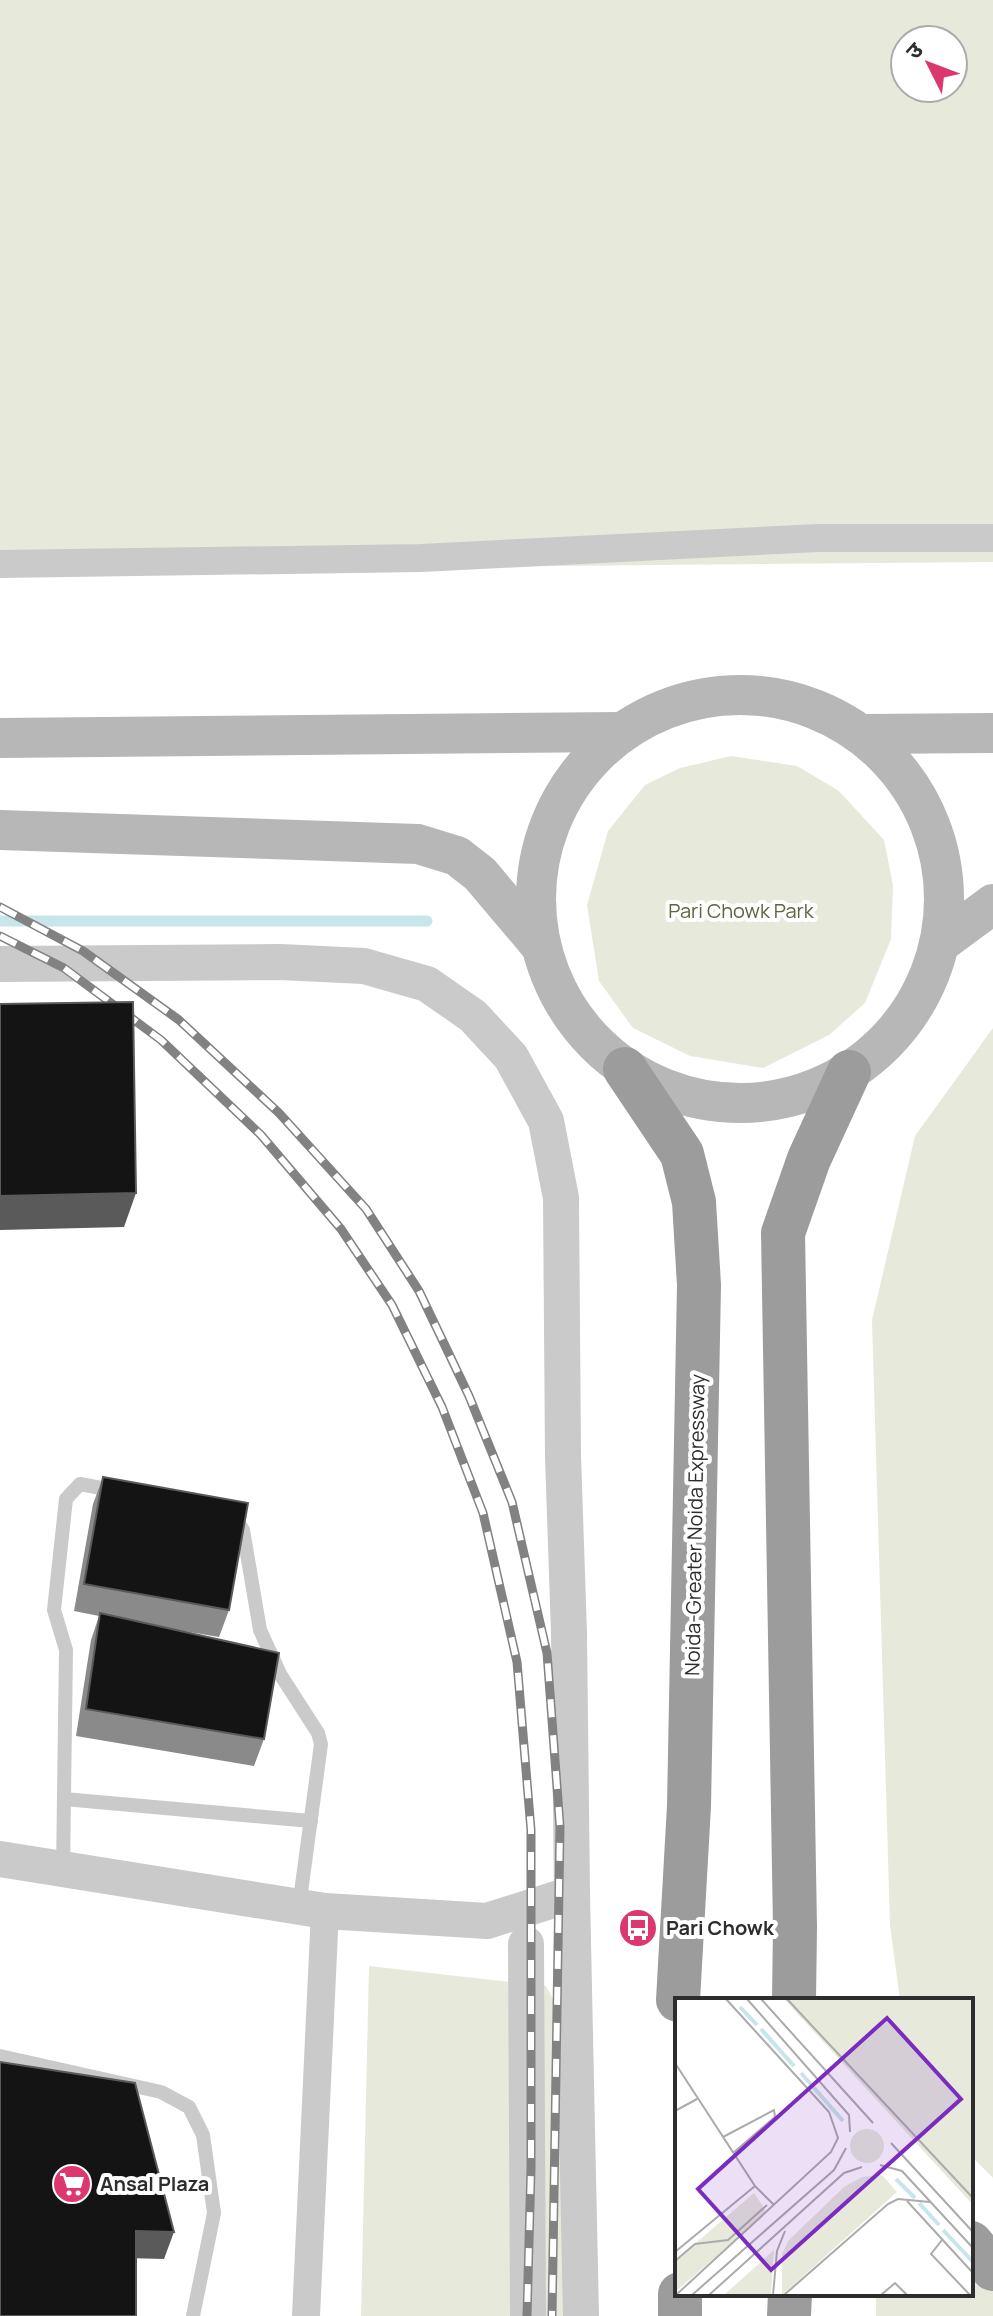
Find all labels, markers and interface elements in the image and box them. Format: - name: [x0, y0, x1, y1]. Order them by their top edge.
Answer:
- north arrow: [889, 24, 969, 104]
- text: उ: [899, 35, 930, 65]
- park label: Pari Chowk Park: [668, 897, 815, 924]
- street label: Noida-Greater Noida Expressway: [678, 1373, 711, 1676]
- bus stop icon: Pari Chowk: [617, 1907, 659, 1949]
- place label: Pari Chowk: [666, 1914, 775, 1941]
- inset map: [675, 1998, 973, 2296]
- supermarket icon: Ansal Plaza: [51, 2163, 93, 2205]
- place label: Ansal Plaza: [100, 2170, 209, 2197]

